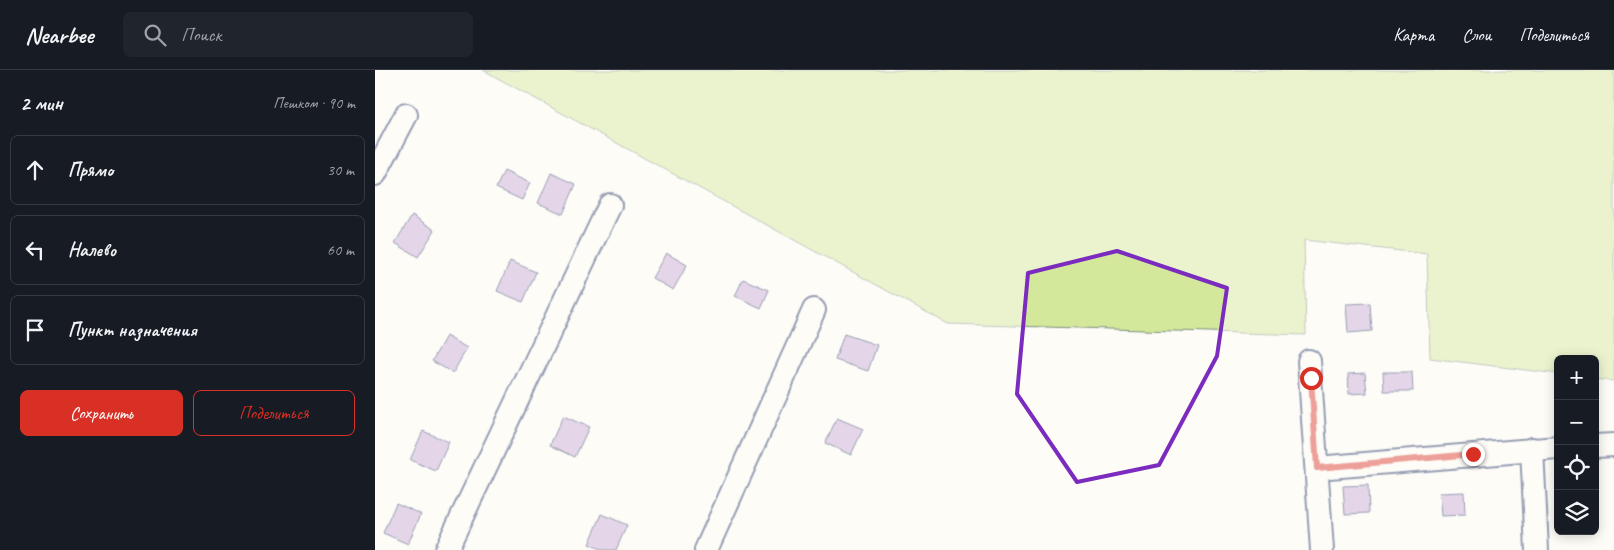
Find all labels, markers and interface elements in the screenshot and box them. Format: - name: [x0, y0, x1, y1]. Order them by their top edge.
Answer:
- search box: [123, 12, 473, 57]
- text: Nearbee: [25, 20, 93, 50]
- icon: search: [141, 21, 169, 49]
- text: Поиск: [181, 23, 221, 47]
- text: Карта: [1393, 24, 1434, 46]
- text: Слои: [1462, 24, 1491, 46]
- text: Поделиться: [1519, 24, 1589, 46]
- text: 2 мин: [20, 90, 63, 116]
- text: Пешком · 90 m: [273, 93, 355, 113]
- icon: ahead: [21, 156, 49, 184]
- text: Прямо: [68, 158, 113, 182]
- text: 30 m: [327, 160, 354, 180]
- icon: left: [21, 236, 49, 264]
- text: Налево: [68, 238, 116, 262]
- text: 60 m: [327, 240, 354, 260]
- icon: arrive: [21, 316, 49, 344]
- text: Пункт назначения: [68, 318, 197, 342]
- map controls: [1554, 355, 1599, 535]
- button: +: [1554, 355, 1599, 400]
- route start: [1300, 367, 1323, 390]
- button: Сохранить: [20, 390, 183, 436]
- button: Поделиться: [193, 390, 355, 436]
- button: −: [1554, 400, 1599, 445]
- route end: [1462, 443, 1485, 466]
- button: locate: [1554, 445, 1599, 490]
- button: layers: [1554, 490, 1599, 535]

